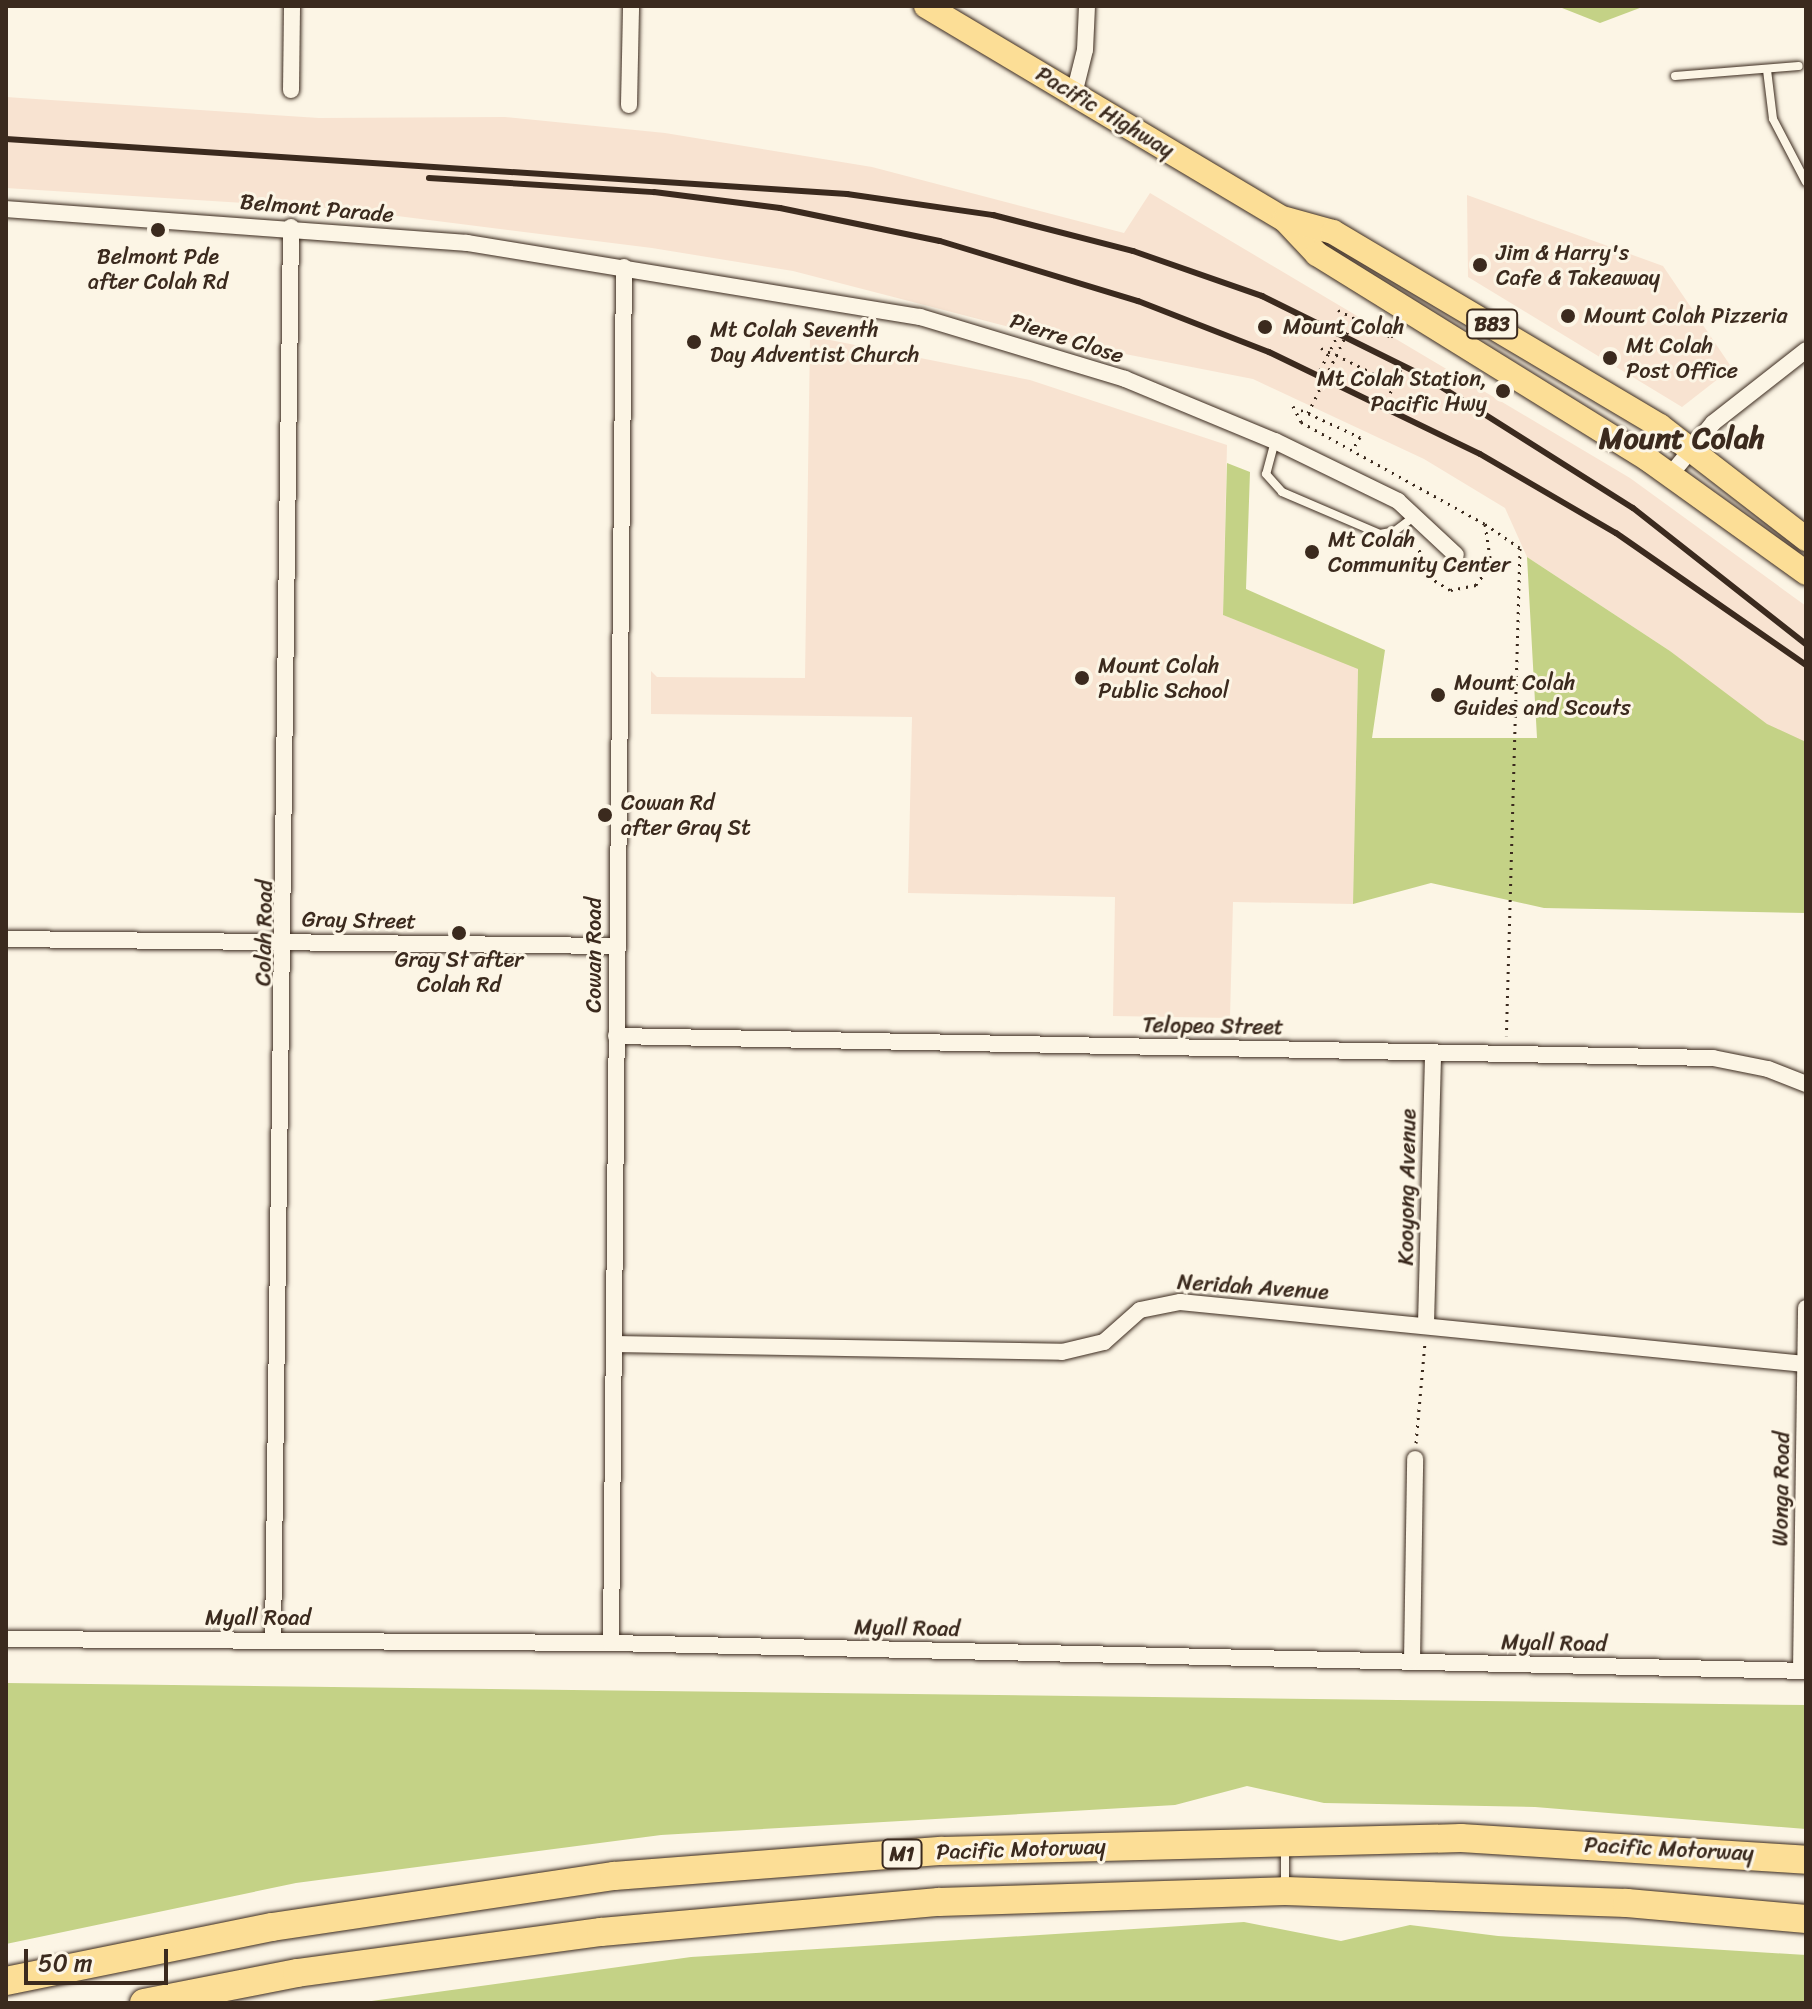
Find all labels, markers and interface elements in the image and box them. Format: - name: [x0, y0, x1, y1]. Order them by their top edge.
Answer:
- street label: Pacific Highway: [1031, 60, 1179, 164]
- street label: Belmont Parade: [239, 188, 395, 228]
- marker: Belmont Pde after Colah Rd: [149, 221, 167, 239]
- place label: Jim & Harry's Cafe & Takeaway: [1496, 239, 1660, 290]
- place label: Belmont Pde after Colah Rd: [88, 243, 228, 294]
- marker: Jim & Harry's Cafe & Takeaway: [1471, 256, 1489, 274]
- place label: Mount Colah Pizzeria: [1584, 303, 1789, 329]
- street label: Pierre Close: [1007, 307, 1127, 369]
- marker: Mount Colah Pizzeria: [1559, 307, 1577, 325]
- road number: B83: [1466, 308, 1518, 340]
- place label: Mount Colah: [1283, 314, 1405, 340]
- place label: Mt Colah Seventh Day Adventist Church: [710, 316, 920, 368]
- marker: Mount Colah: [1254, 316, 1276, 338]
- place label: Mt Colah Post Office: [1626, 332, 1738, 384]
- marker: Mt Colah Seventh Day Adventist Church: [685, 333, 703, 351]
- marker: Mt Colah Post Office: [1601, 349, 1619, 367]
- place label: Mt Colah Station, Pacific Hwy: [1315, 365, 1487, 416]
- marker: Mt Colah Station, Pacific Hwy: [1494, 382, 1512, 400]
- district label: Mount Colah: [1599, 420, 1765, 456]
- place label: Mt Colah Community Center: [1328, 526, 1510, 578]
- marker: Mt Colah Community Center: [1303, 543, 1321, 561]
- place label: Mount Colah Public School: [1098, 652, 1229, 704]
- marker: Mount Colah Public School: [1073, 669, 1091, 687]
- place label: Mount Colah Guides and Scouts: [1454, 669, 1630, 720]
- marker: Mount Colah Guides and Scouts: [1429, 686, 1447, 704]
- place label: Cowan Rd after Gray St: [621, 789, 751, 840]
- marker: Cowan Rd after Gray St: [596, 806, 614, 824]
- street label: Colah Road: [250, 879, 278, 987]
- street label: Cowan Road: [581, 897, 607, 1013]
- street label: Gray Street: [301, 906, 417, 934]
- marker: Gray St after Colah Rd: [450, 924, 468, 942]
- place label: Gray St after Colah Rd: [394, 946, 524, 998]
- street label: Telopea Street: [1142, 1012, 1284, 1040]
- street label: Kooyong Avenue: [1392, 1108, 1422, 1266]
- street label: Neridah Avenue: [1176, 1269, 1330, 1305]
- street label: Wonga Road: [1767, 1431, 1795, 1547]
- street label: Myall Road: [205, 1605, 311, 1631]
- street label: Myall Road: [854, 1614, 960, 1642]
- street label: Myall Road: [1501, 1629, 1607, 1657]
- street label: Pacific Motorway: [1583, 1831, 1755, 1867]
- street label: Pacific Motorway: [935, 1833, 1107, 1865]
- road number: M1: [880, 1838, 924, 1870]
- scale bar: [28, 1933, 172, 1983]
- text: 50 m: [38, 1942, 93, 1984]

